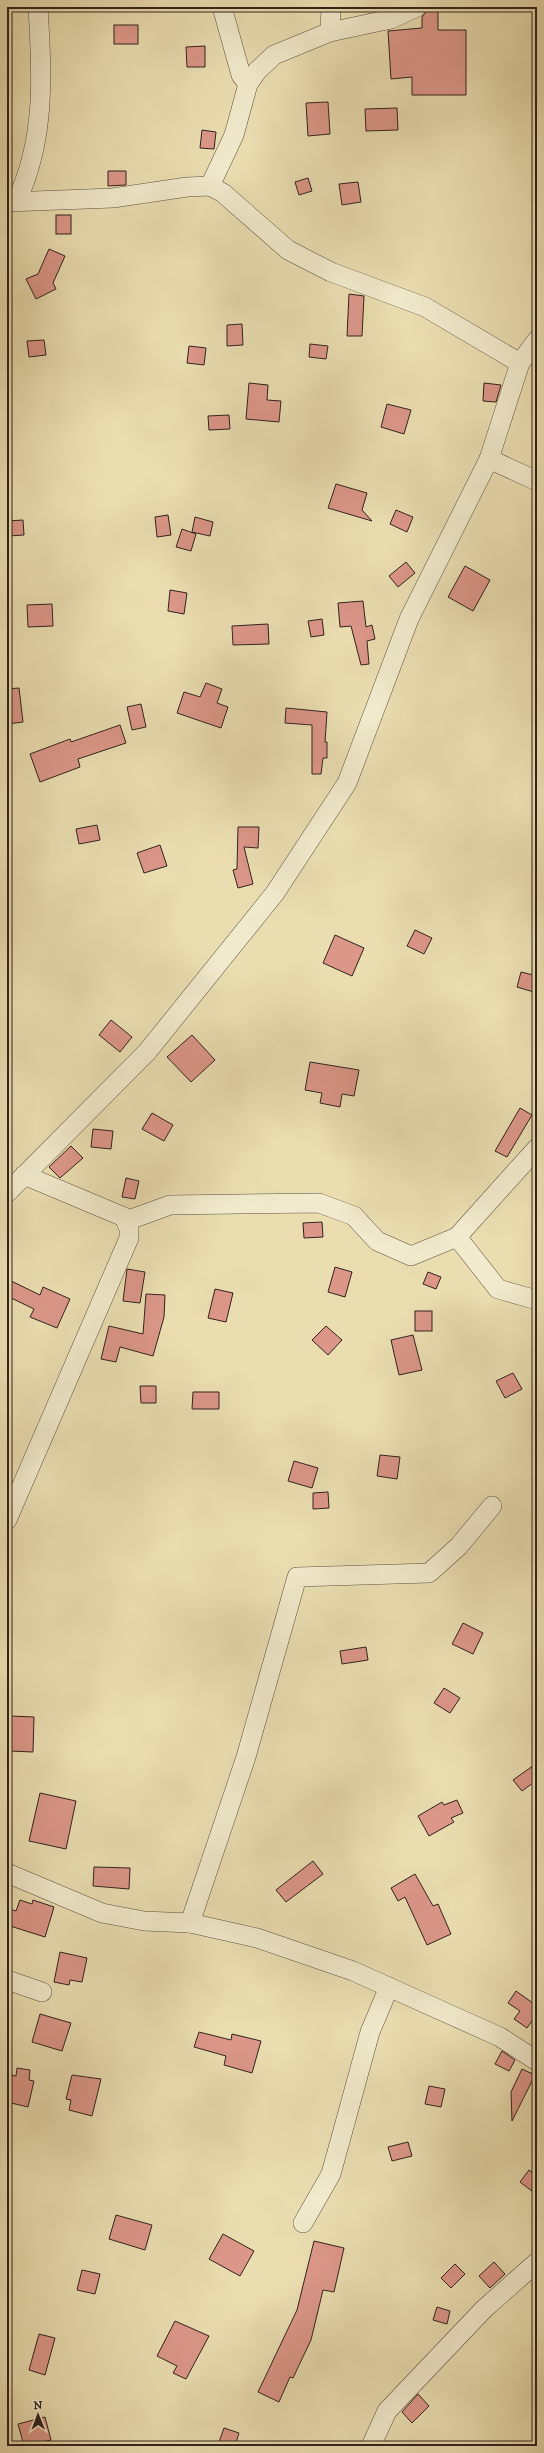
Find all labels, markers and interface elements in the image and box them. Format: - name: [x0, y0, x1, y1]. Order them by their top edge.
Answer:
- north arrow: [18, 2395, 58, 2435]
- text: N: [33, 2399, 42, 2413]

